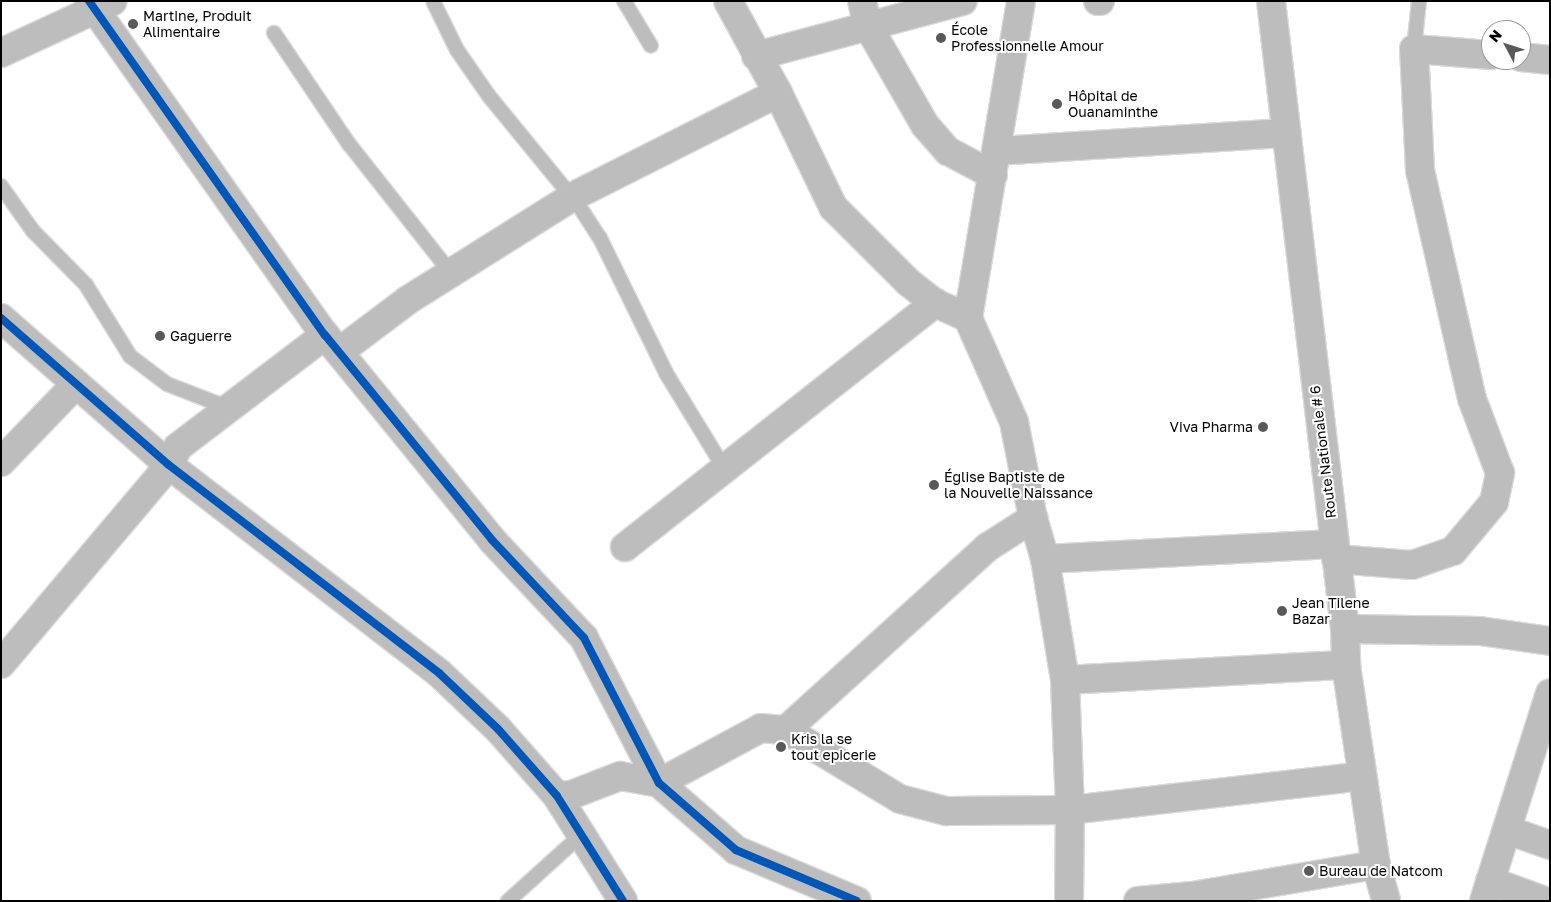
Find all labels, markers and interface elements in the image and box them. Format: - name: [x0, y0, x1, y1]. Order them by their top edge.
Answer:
- place label: Martine, Produit Alimentaire: [143, 8, 252, 40]
- marker: Martine, Produit Alimentaire: [127, 18, 139, 30]
- north arrow: [1481, 20, 1531, 70]
- place label: École Professionnelle Amour: [951, 22, 1104, 54]
- text: N: [1485, 26, 1505, 45]
- marker: École Professionnelle Amour: [935, 32, 947, 44]
- place label: Hôpital de Ouanaminthe: [1068, 88, 1158, 120]
- marker: Hôpital de Ouanaminthe: [1050, 97, 1064, 111]
- place label: Gaguerre: [170, 328, 232, 344]
- marker: Gaguerre: [154, 330, 166, 342]
- street label: Route Nationale # 6: [1307, 385, 1339, 519]
- place label: Viva Pharma: [1170, 419, 1253, 435]
- marker: Viva Pharma: [1257, 421, 1269, 433]
- place label: Église Baptiste de la Nouvelle Naissance: [944, 469, 1093, 502]
- marker: Église Baptiste de la Nouvelle Naissance: [928, 479, 940, 491]
- place label: Jean Tilene Bazar: [1292, 595, 1370, 628]
- marker: Jean Tilene Bazar: [1276, 605, 1288, 617]
- place label: Kris la se tout epicerie: [791, 731, 876, 764]
- marker: Kris la se tout epicerie: [775, 741, 787, 753]
- place label: Bureau de Natcom: [1319, 863, 1443, 879]
- marker: Bureau de Natcom: [1303, 865, 1315, 877]

